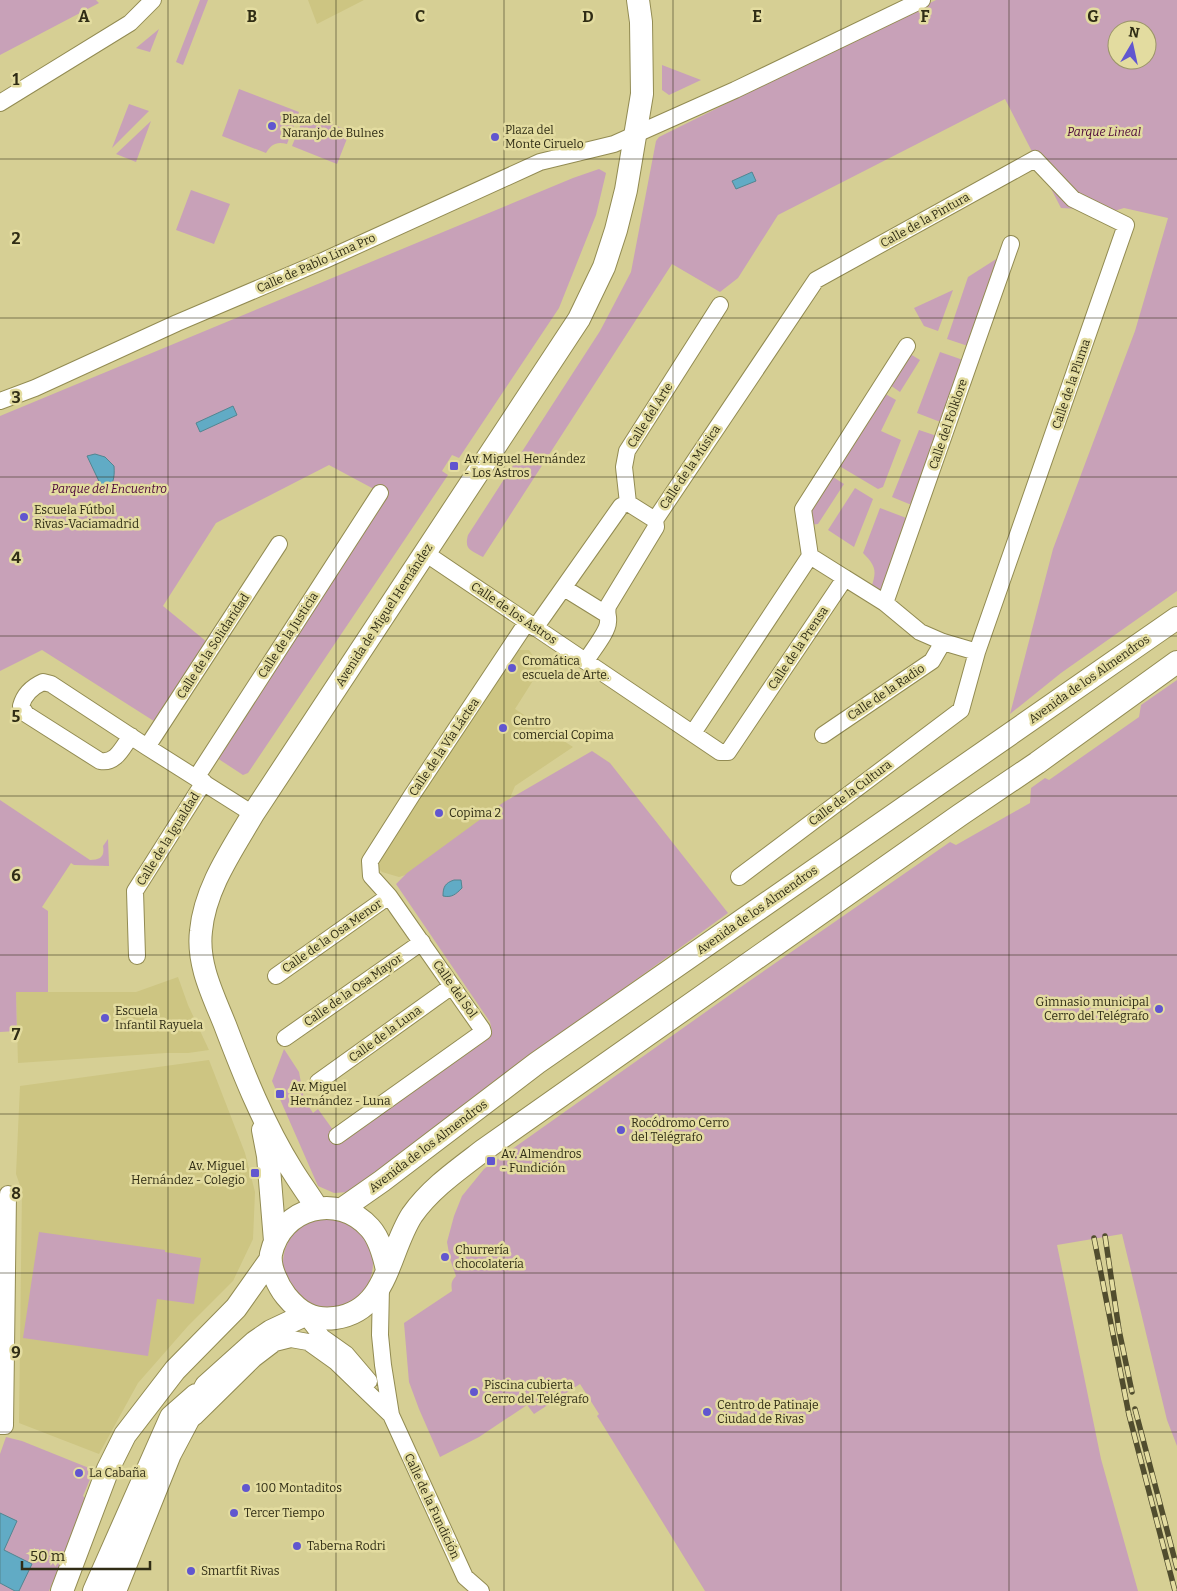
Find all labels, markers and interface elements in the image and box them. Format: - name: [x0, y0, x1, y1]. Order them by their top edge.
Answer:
- text: A: [78, 7, 90, 26]
- text: B: [247, 7, 257, 26]
- text: C: [415, 7, 425, 26]
- text: D: [582, 7, 594, 26]
- text: E: [752, 7, 762, 26]
- text: F: [921, 7, 930, 26]
- text: G: [1087, 7, 1099, 26]
- north arrow: [1107, 20, 1157, 70]
- text: N: [1127, 23, 1141, 42]
- text: 1: [13, 70, 20, 89]
- place label: Plaza del Naranjo de Bulnes: [282, 112, 384, 140]
- marker: Plaza del Naranjo de Bulnes: [266, 120, 278, 132]
- place label: Plaza del Monte Ciruelo: [505, 123, 584, 151]
- park label: Parque Lineal: [1067, 125, 1141, 139]
- marker: Plaza del Monte Ciruelo: [489, 131, 501, 143]
- street label: Calle de la Pintura: [878, 189, 972, 250]
- text: 2: [11, 229, 21, 248]
- street label: Calle de Pablo Lima Pro: [254, 230, 378, 296]
- street label: Calle de la Pluma: [1049, 337, 1093, 431]
- street label: Calle del Folklore: [926, 377, 970, 471]
- street label: Calle del Arte: [625, 380, 675, 450]
- text: 3: [11, 388, 21, 407]
- street label: Calle de la Música: [657, 422, 724, 512]
- place label: Av. Miguel Hernández - Los Astros: [464, 452, 586, 480]
- marker: Av. Miguel Hernández - Los Astros: [448, 460, 460, 472]
- park label: Parque del Encuentro: [51, 482, 167, 496]
- place label: Escuela Fútbol Rivas-Vaciamadrid: [34, 503, 139, 531]
- marker: Escuela Fútbol Rivas-Vaciamadrid: [18, 511, 30, 523]
- street label: Avenida de Miguel Hernández: [333, 541, 435, 689]
- text: 4: [11, 548, 21, 567]
- street label: Calle de los Astros: [468, 579, 560, 647]
- street label: Calle de la Justicia: [255, 589, 321, 680]
- street label: Calle de la Solidaridad: [174, 591, 252, 701]
- street label: Calle de la Prensa: [765, 604, 831, 692]
- street label: Avenida de los Almendros: [1026, 632, 1152, 726]
- place label: Cromática escuela de Arte.: [522, 654, 609, 682]
- street label: Calle de la Radio: [845, 661, 927, 723]
- marker: Cromática escuela de Arte.: [506, 662, 518, 674]
- street label: Calle de la Vía Láctea: [406, 695, 482, 799]
- text: 5: [12, 707, 21, 726]
- place label: Centro comercial Copima: [513, 714, 614, 742]
- marker: Centro comercial Copima: [497, 722, 509, 734]
- street label: Calle de la Cultura: [806, 757, 894, 829]
- street label: Calle de la Igualdad: [134, 790, 202, 888]
- place label: Copima 2: [449, 806, 501, 820]
- marker: Copima 2: [433, 807, 445, 819]
- street label: Avenida de los Almendros: [694, 863, 820, 957]
- text: 6: [11, 866, 21, 885]
- street label: Calle de la Osa Menor: [279, 896, 385, 976]
- street label: Calle de la Osa Mayor: [301, 950, 405, 1029]
- street label: Calle del Sol: [430, 958, 480, 1021]
- place label: Gimnasio municipal Cerro del Telégrafo: [1036, 995, 1150, 1023]
- street label: Calle de la Luna: [346, 1003, 424, 1065]
- marker: Gimnasio municipal Cerro del Telégrafo: [1153, 1003, 1165, 1015]
- place label: Escuela Infantil Rayuela: [115, 1004, 203, 1032]
- marker: Escuela Infantil Rayuela: [99, 1012, 111, 1024]
- text: 7: [12, 1025, 21, 1044]
- place label: Av. Miguel Hernández - Luna: [290, 1080, 391, 1108]
- marker: Av. Miguel Hernández - Luna: [274, 1088, 286, 1100]
- street label: Avenida de los Almendros: [366, 1097, 490, 1195]
- place label: Rocódromo Cerro del Telégrafo: [631, 1116, 729, 1144]
- marker: Rocódromo Cerro del Telégrafo: [615, 1124, 627, 1136]
- place label: Av. Almendros - Fundición: [501, 1147, 582, 1175]
- marker: Av. Almendros - Fundición: [485, 1155, 497, 1167]
- place label: Av. Miguel Hernández - Colegio: [131, 1159, 246, 1187]
- marker: Av. Miguel Hernández - Colegio: [249, 1167, 261, 1179]
- text: 8: [11, 1184, 21, 1203]
- place label: Churrería chocolatería: [455, 1243, 524, 1271]
- marker: Churrería chocolatería: [439, 1251, 451, 1263]
- text: 9: [11, 1343, 21, 1362]
- place label: Piscina cubierta Cerro del Telégrafo: [484, 1378, 589, 1406]
- marker: Piscina cubierta Cerro del Telégrafo: [468, 1386, 480, 1398]
- place label: Centro de Patinaje Ciudad de Rivas: [717, 1398, 819, 1426]
- marker: Centro de Patinaje Ciudad de Rivas: [701, 1406, 713, 1418]
- street label: Calle de la Fundición: [401, 1451, 463, 1561]
- place label: La Cabaña: [89, 1466, 147, 1480]
- marker: La Cabaña: [73, 1467, 85, 1479]
- place label: 100 Montaditos: [256, 1481, 342, 1495]
- marker: 100 Montaditos: [240, 1482, 252, 1494]
- place label: Tercer Tiempo: [244, 1506, 325, 1520]
- marker: Tercer Tiempo: [228, 1507, 240, 1519]
- scale bar: [22, 1538, 150, 1570]
- place label: Taberna Rodri: [307, 1539, 386, 1553]
- marker: Taberna Rodri: [291, 1540, 303, 1552]
- text: 50 m: [30, 1547, 66, 1565]
- place label: Smartfit Rivas: [201, 1564, 280, 1578]
- marker: Smartfit Rivas: [185, 1565, 197, 1577]

